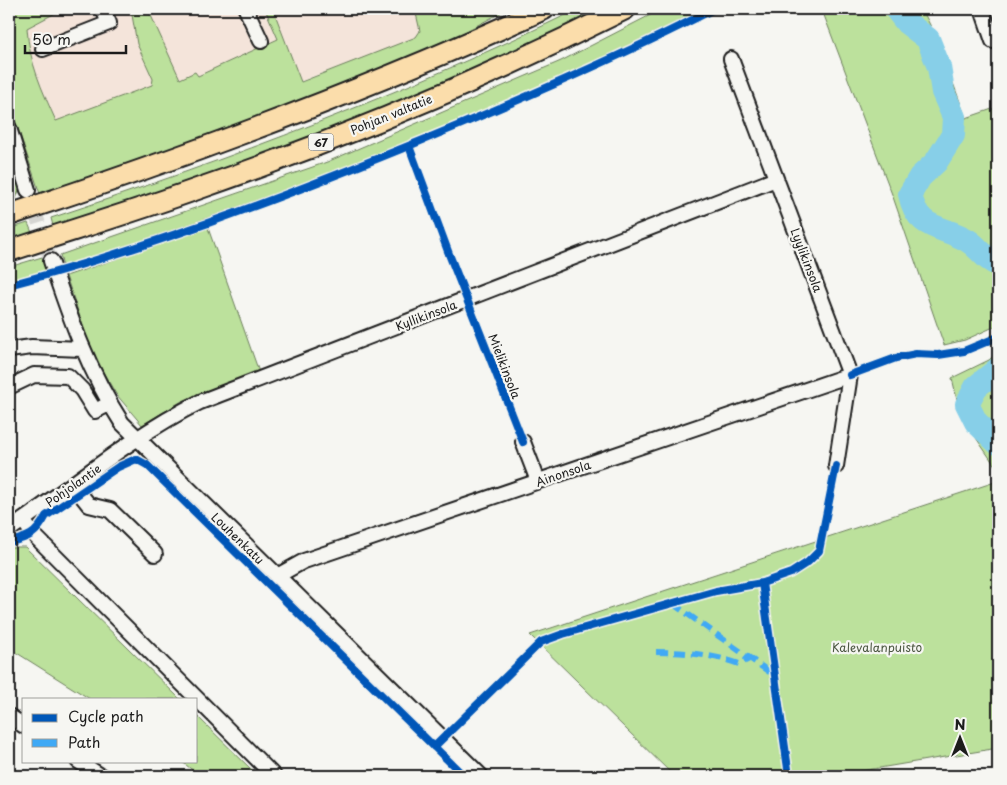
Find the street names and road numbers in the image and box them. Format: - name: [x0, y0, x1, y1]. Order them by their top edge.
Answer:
- street label: Pohjan valtatie: [347, 89, 435, 139]
- road number: 67: [308, 134, 334, 150]
- street label: Lyylikinsola: [787, 225, 828, 295]
- street label: Kyllikinsola: [393, 295, 460, 335]
- street label: Mielikinsola: [484, 331, 526, 402]
- street label: Ainonsola: [533, 455, 594, 491]
- street label: Pohjolantie: [42, 459, 104, 511]
- street label: Louhenkatu: [208, 508, 268, 568]

